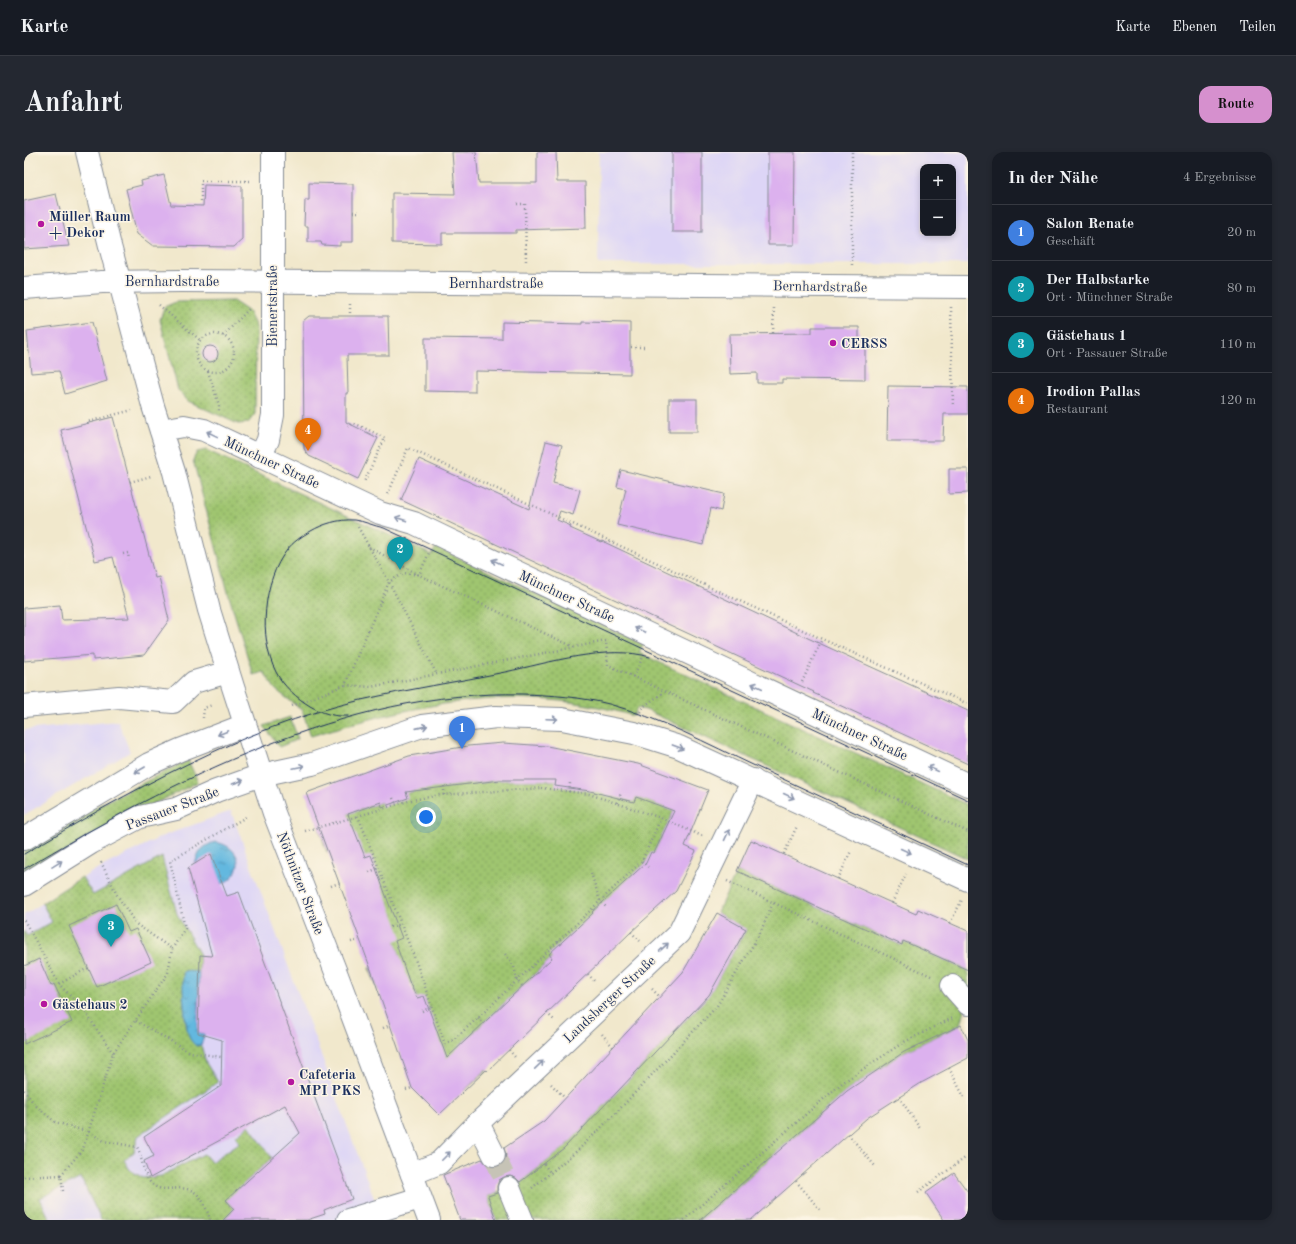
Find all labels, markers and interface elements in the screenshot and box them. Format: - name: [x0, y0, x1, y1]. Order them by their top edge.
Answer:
- text: Karte: [20, 18, 68, 37]
- text: Karte: [1116, 20, 1150, 34]
- text: Ebenen: [1172, 20, 1217, 34]
- text: Teilen: [1239, 20, 1276, 34]
- button: Route: [1199, 86, 1272, 123]
- text: Anfahrt: [24, 90, 123, 118]
- map controls: [920, 164, 956, 236]
- button: +: [920, 164, 956, 200]
- text: In der Nähe: [1008, 170, 1098, 187]
- text: 4 Ergebnisse: [1183, 171, 1256, 184]
- button: −: [920, 200, 956, 236]
- place label: Müller Raum + Dekor: [49, 210, 131, 240]
- text: Salon Renate: [1046, 217, 1134, 232]
- marker: Müller Raum + Dekor: [36, 219, 46, 229]
- text: 1: [1017, 226, 1025, 239]
- text: 20 m: [1227, 226, 1256, 239]
- text: Geschäft: [1046, 235, 1095, 248]
- street label: Bienertstraße: [266, 265, 280, 347]
- text: Der Halbstarke: [1046, 273, 1150, 288]
- street label: Bernhardstraße: [125, 275, 219, 289]
- street label: Bernhardstraße: [449, 277, 543, 291]
- street label: Bernhardstraße: [773, 279, 867, 295]
- text: 2: [1017, 282, 1025, 295]
- text: 80 m: [1227, 282, 1256, 295]
- text: Ort · Münchner Straße: [1046, 291, 1173, 304]
- text: Gästehaus 1: [1046, 329, 1127, 344]
- place label: CERSS: [841, 337, 887, 351]
- marker: CERSS: [828, 338, 838, 348]
- text: 3: [1017, 338, 1025, 351]
- text: 110 m: [1219, 338, 1256, 351]
- text: Ort · Passauer Straße: [1046, 347, 1167, 360]
- text: Irodion Pallas: [1046, 385, 1140, 400]
- text: 4: [1017, 394, 1025, 407]
- text: 120 m: [1219, 394, 1256, 407]
- text: Restaurant: [1046, 403, 1108, 416]
- pin: 4: [295, 418, 321, 451]
- one-way arrow: [207, 430, 219, 437]
- street label: Münchner Straße: [221, 435, 322, 491]
- one-way arrow: [394, 515, 407, 522]
- pin: 2: [387, 537, 413, 570]
- one-way arrow: [491, 558, 503, 565]
- street label: Münchner Straße: [516, 569, 617, 625]
- one-way arrow: [634, 626, 646, 633]
- one-way arrow: [751, 681, 763, 689]
- street label: Münchner Straße: [809, 707, 910, 763]
- one-way arrow: [545, 715, 558, 723]
- pin: 1: [449, 716, 475, 749]
- one-way arrow: [416, 722, 429, 730]
- one-way arrow: [218, 730, 230, 738]
- one-way arrow: [672, 744, 684, 752]
- one-way arrow: [292, 762, 305, 770]
- one-way arrow: [927, 765, 939, 772]
- one-way arrow: [134, 766, 146, 774]
- one-way arrow: [232, 778, 244, 786]
- street label: Passauer Straße: [124, 785, 221, 833]
- one-way arrow: [782, 793, 794, 801]
- your location: [416, 807, 436, 827]
- one-way arrow: [724, 829, 731, 841]
- street label: Nöthnitzer Straße: [274, 830, 326, 937]
- one-way arrow: [900, 848, 912, 856]
- one-way arrow: [51, 860, 62, 868]
- pin: 3: [98, 914, 124, 947]
- one-way arrow: [659, 942, 669, 952]
- street label: Landsberger Straße: [561, 954, 658, 1046]
- place label: Gästehaus 2: [52, 998, 128, 1012]
- marker: Gästehaus 2: [39, 999, 49, 1009]
- one-way arrow: [534, 1060, 544, 1070]
- place label: Cafeteria MPI PKS: [299, 1068, 361, 1098]
- marker: Cafeteria MPI PKS: [286, 1077, 296, 1087]
- one-way arrow: [441, 1151, 451, 1161]

